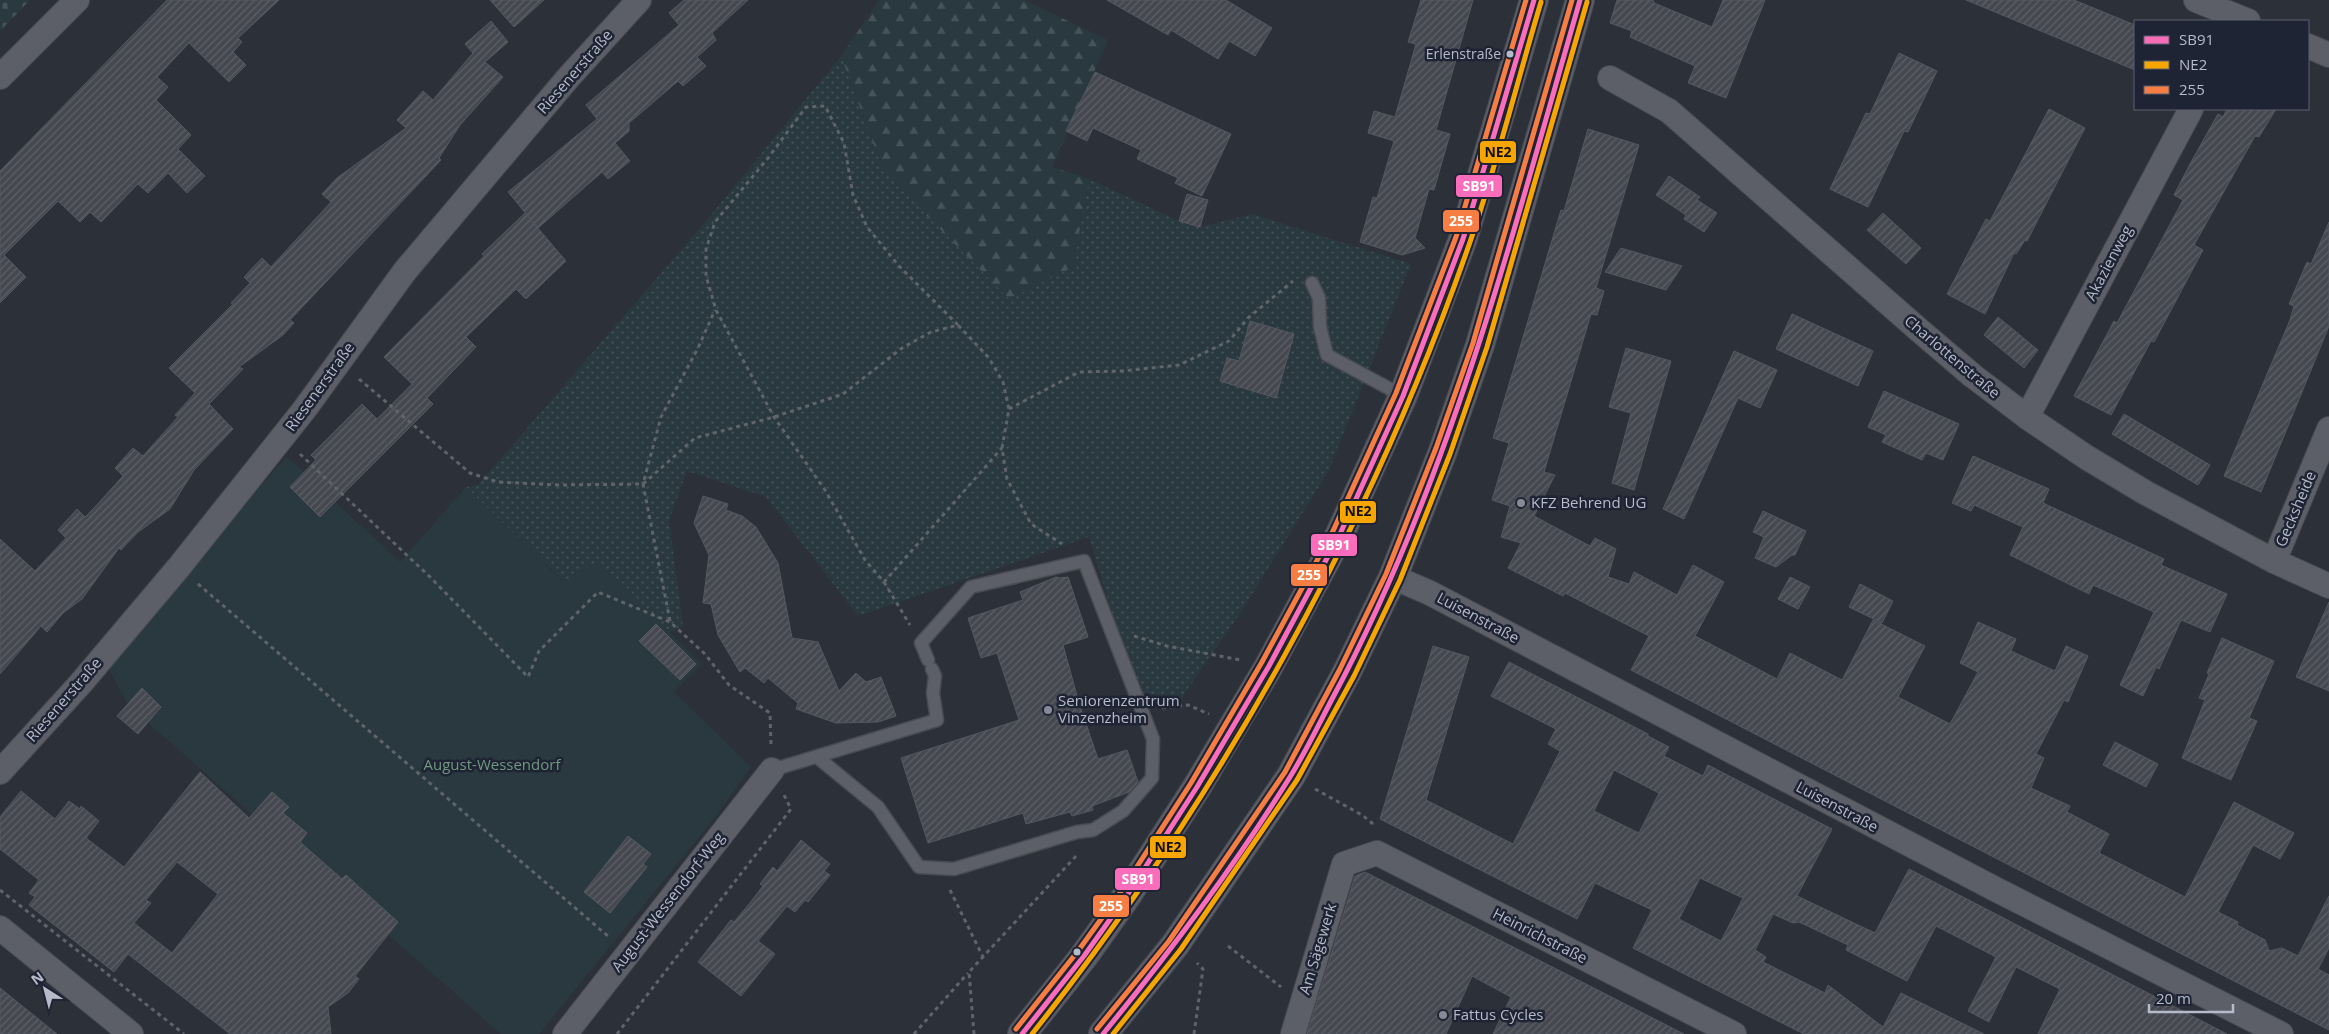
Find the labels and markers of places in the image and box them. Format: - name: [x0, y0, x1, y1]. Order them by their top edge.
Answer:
- place label: Erlenstraße: [1426, 44, 1501, 63]
- marker: Erlenstraße: [1505, 49, 1515, 59]
- place label: KFZ Behrend UG: [1531, 492, 1646, 512]
- marker: KFZ Behrend UG: [1515, 497, 1527, 509]
- place label: Seniorenzentrum Vinzenzheim: [1058, 690, 1180, 727]
- marker: Seniorenzentrum Vinzenzheim: [1042, 704, 1054, 716]
- unlabelled marker: [1072, 947, 1082, 957]
- place label: Fattus Cycles: [1453, 1004, 1544, 1024]
- marker: Fattus Cycles: [1437, 1009, 1449, 1021]

